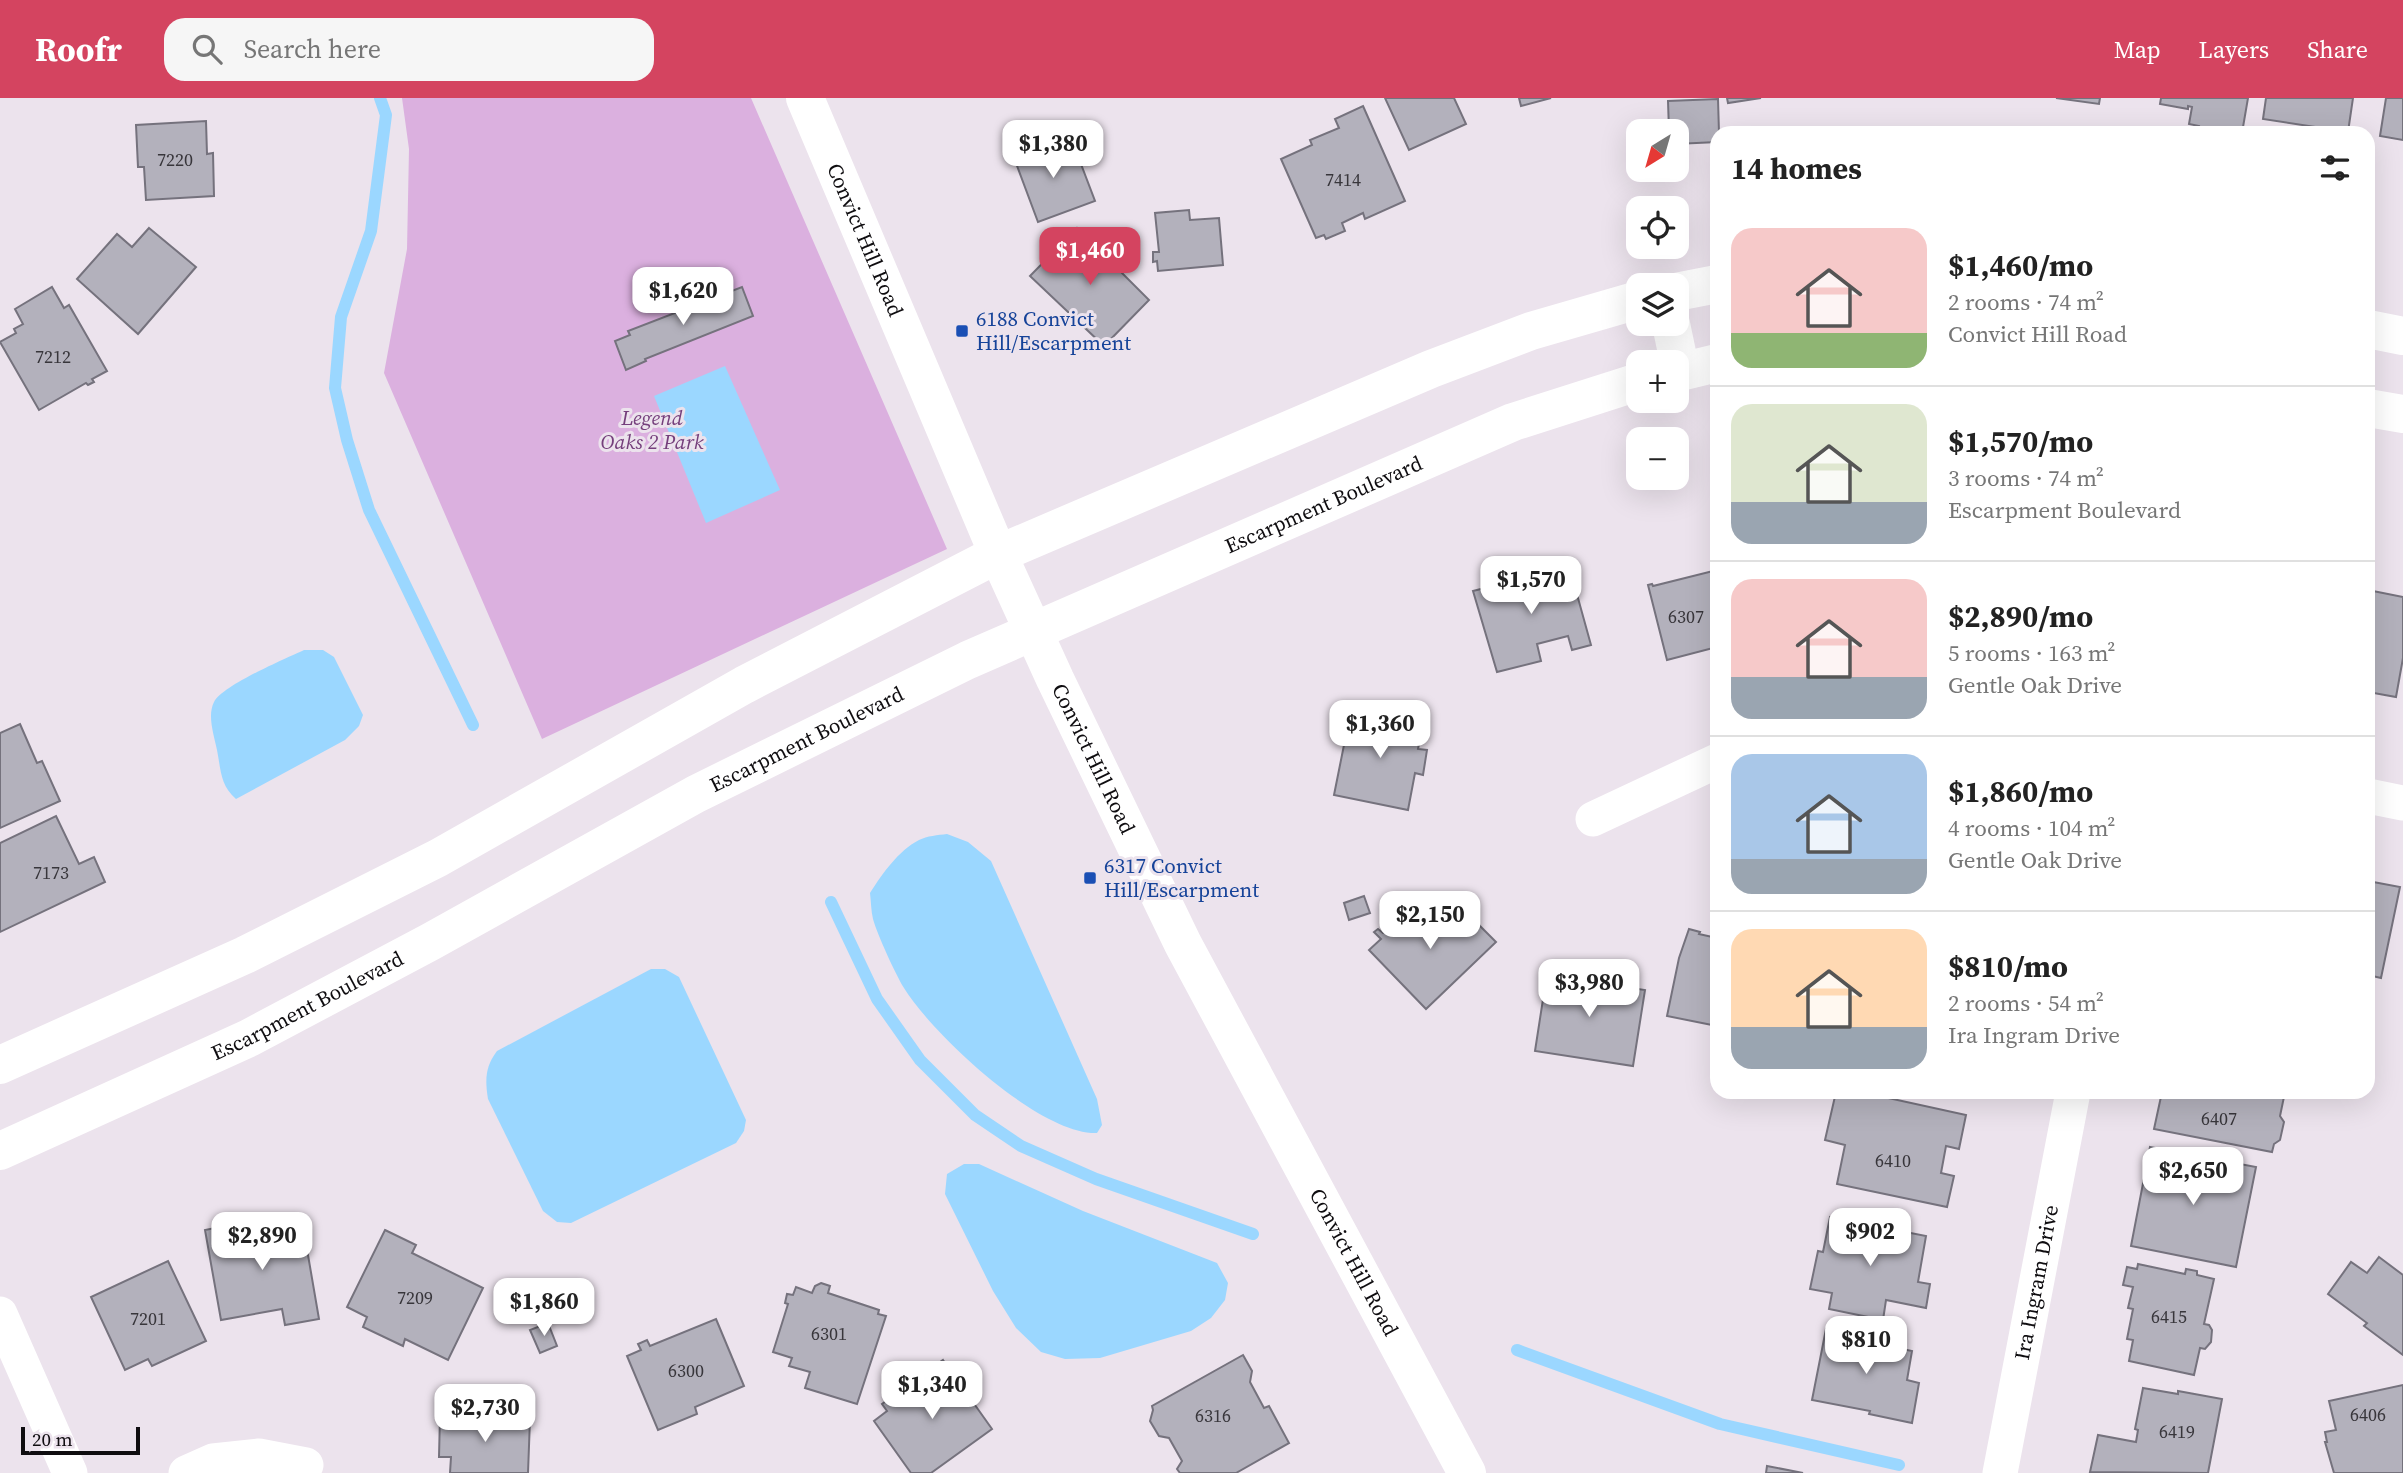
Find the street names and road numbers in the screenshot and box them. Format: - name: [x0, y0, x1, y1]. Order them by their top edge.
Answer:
- street label: Convict Hill Road: [820, 159, 911, 321]
- street label: Escarpment Boulevard: [1220, 448, 1427, 560]
- street label: Convict Hill Road: [1045, 678, 1143, 838]
- street label: Escarpment Boulevard: [704, 679, 908, 799]
- street label: Escarpment Boulevard: [207, 944, 408, 1067]
- street label: Convict Hill Road: [1303, 1183, 1406, 1341]
- street label: Ira Ingram Drive: [2007, 1202, 2065, 1362]

